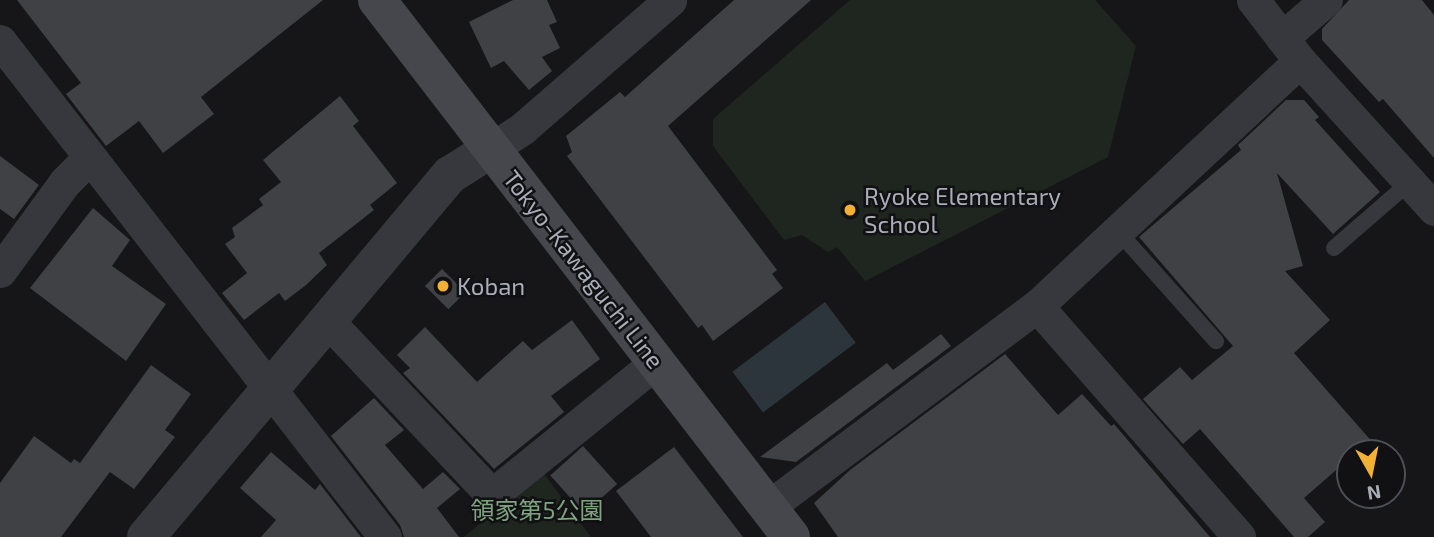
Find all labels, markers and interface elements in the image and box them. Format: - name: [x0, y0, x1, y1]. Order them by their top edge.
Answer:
- street label: Tokyo-Kawaguchi Line: [498, 164, 670, 374]
- place label: Ryoke Elementary School: [864, 182, 1061, 238]
- marker: Ryoke Elementary School: [842, 202, 858, 218]
- place label: Koban: [457, 272, 525, 300]
- marker: Koban: [435, 278, 451, 294]
- north arrow: [1336, 439, 1406, 509]
- text: N: [1365, 481, 1383, 506]
- park label: 領家第5公園: [471, 496, 603, 524]

